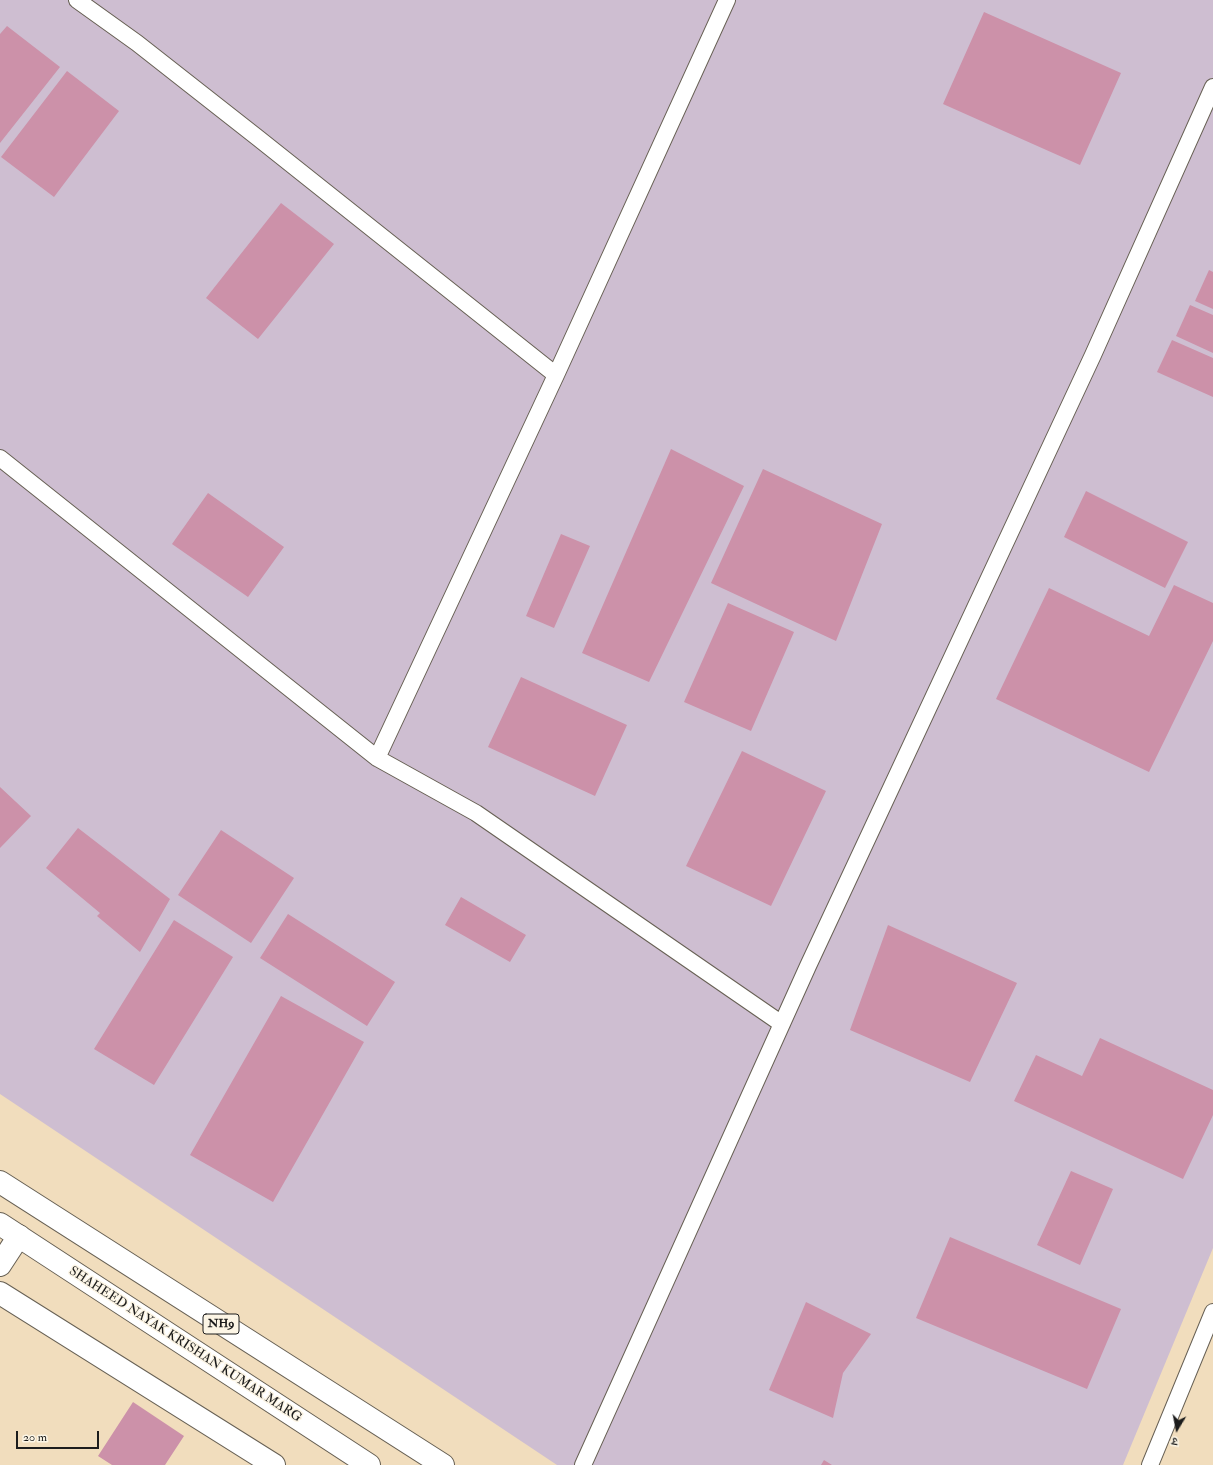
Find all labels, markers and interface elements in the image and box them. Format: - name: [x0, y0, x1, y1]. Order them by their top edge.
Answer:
- street label: SHAHEED NAYAK KRISHAN KUMAR MARG: [66, 1264, 304, 1426]
- road number: NH9: [203, 1314, 239, 1334]
- north arrow: [1157, 1409, 1197, 1449]
- scale bar: [18, 1423, 101, 1449]
- text: 20 m: [23, 1430, 47, 1445]
- text: उ: [1171, 1434, 1179, 1448]

